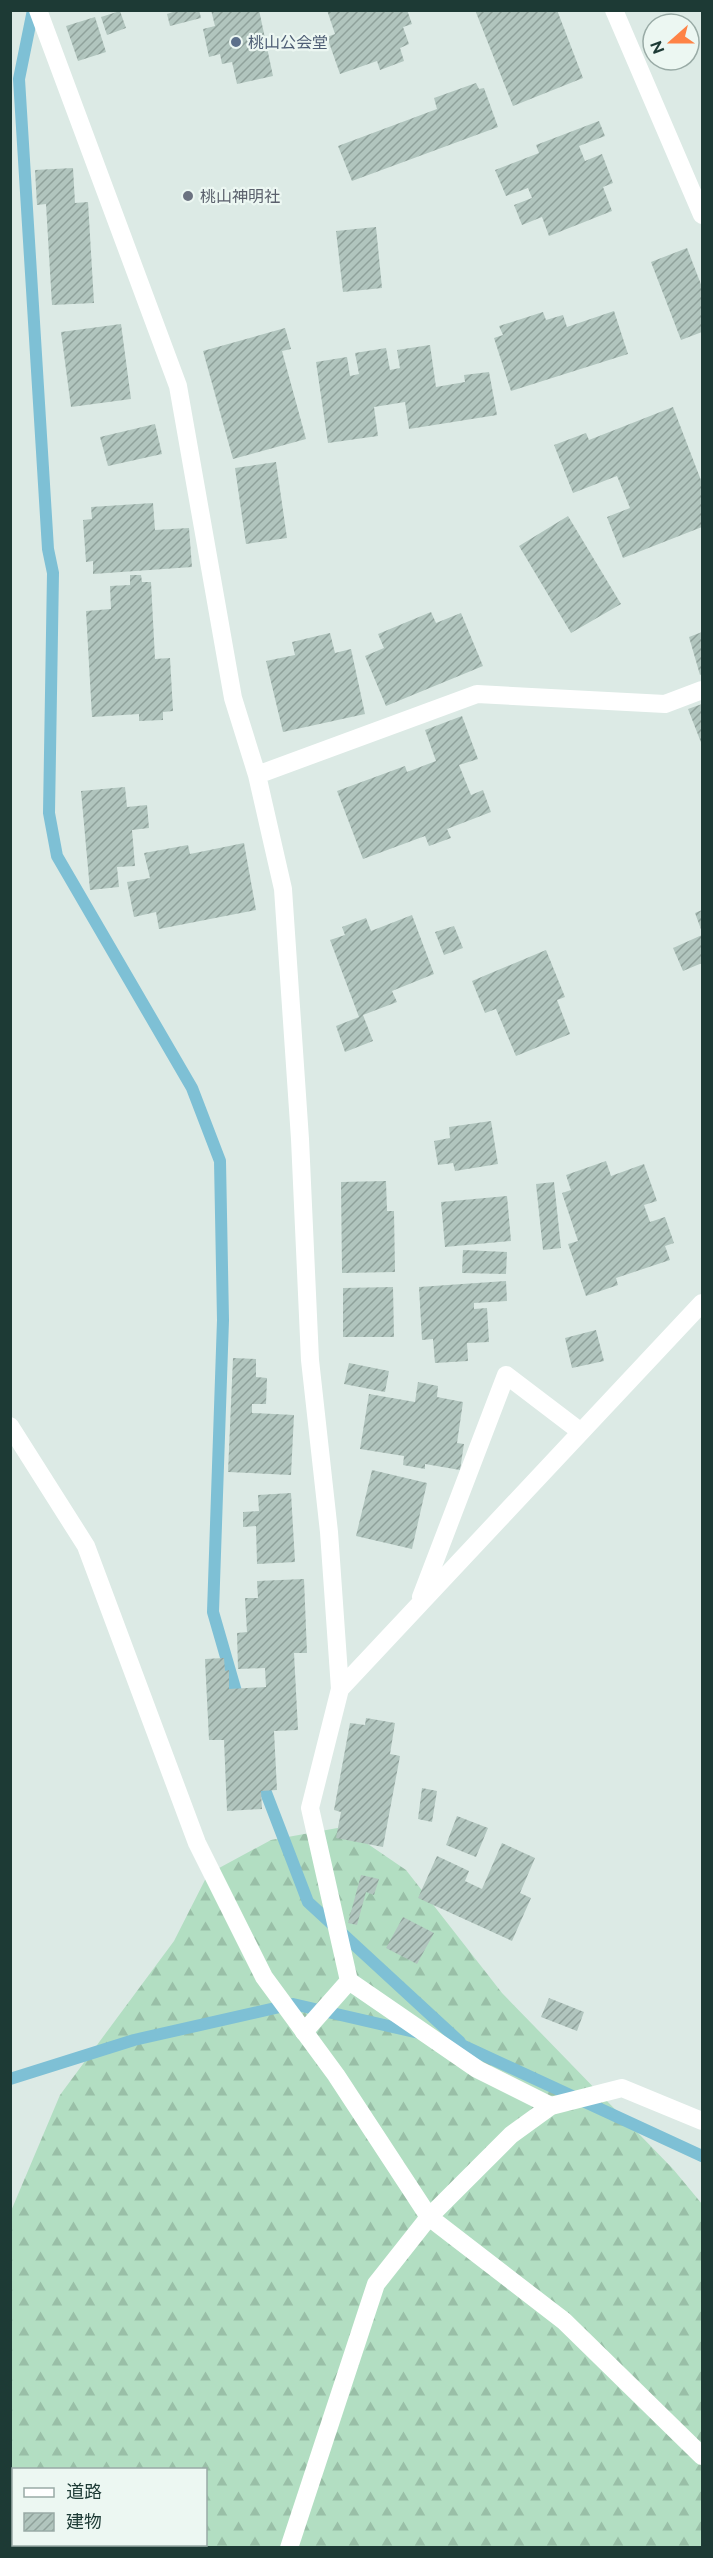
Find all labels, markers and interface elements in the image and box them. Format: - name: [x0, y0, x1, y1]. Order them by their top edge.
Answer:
- north arrow: [641, 12, 701, 72]
- place label: 桃山公会堂: [248, 33, 328, 52]
- marker: 桃山公会堂: [229, 35, 243, 49]
- text: N: [646, 38, 669, 56]
- place label: 桃山神明社: [200, 187, 280, 206]
- marker: 桃山神明社: [181, 189, 195, 203]
- legend: [12, 2468, 207, 2546]
- text: 道路: [66, 2481, 102, 2502]
- text: 建物: [66, 2511, 102, 2532]

